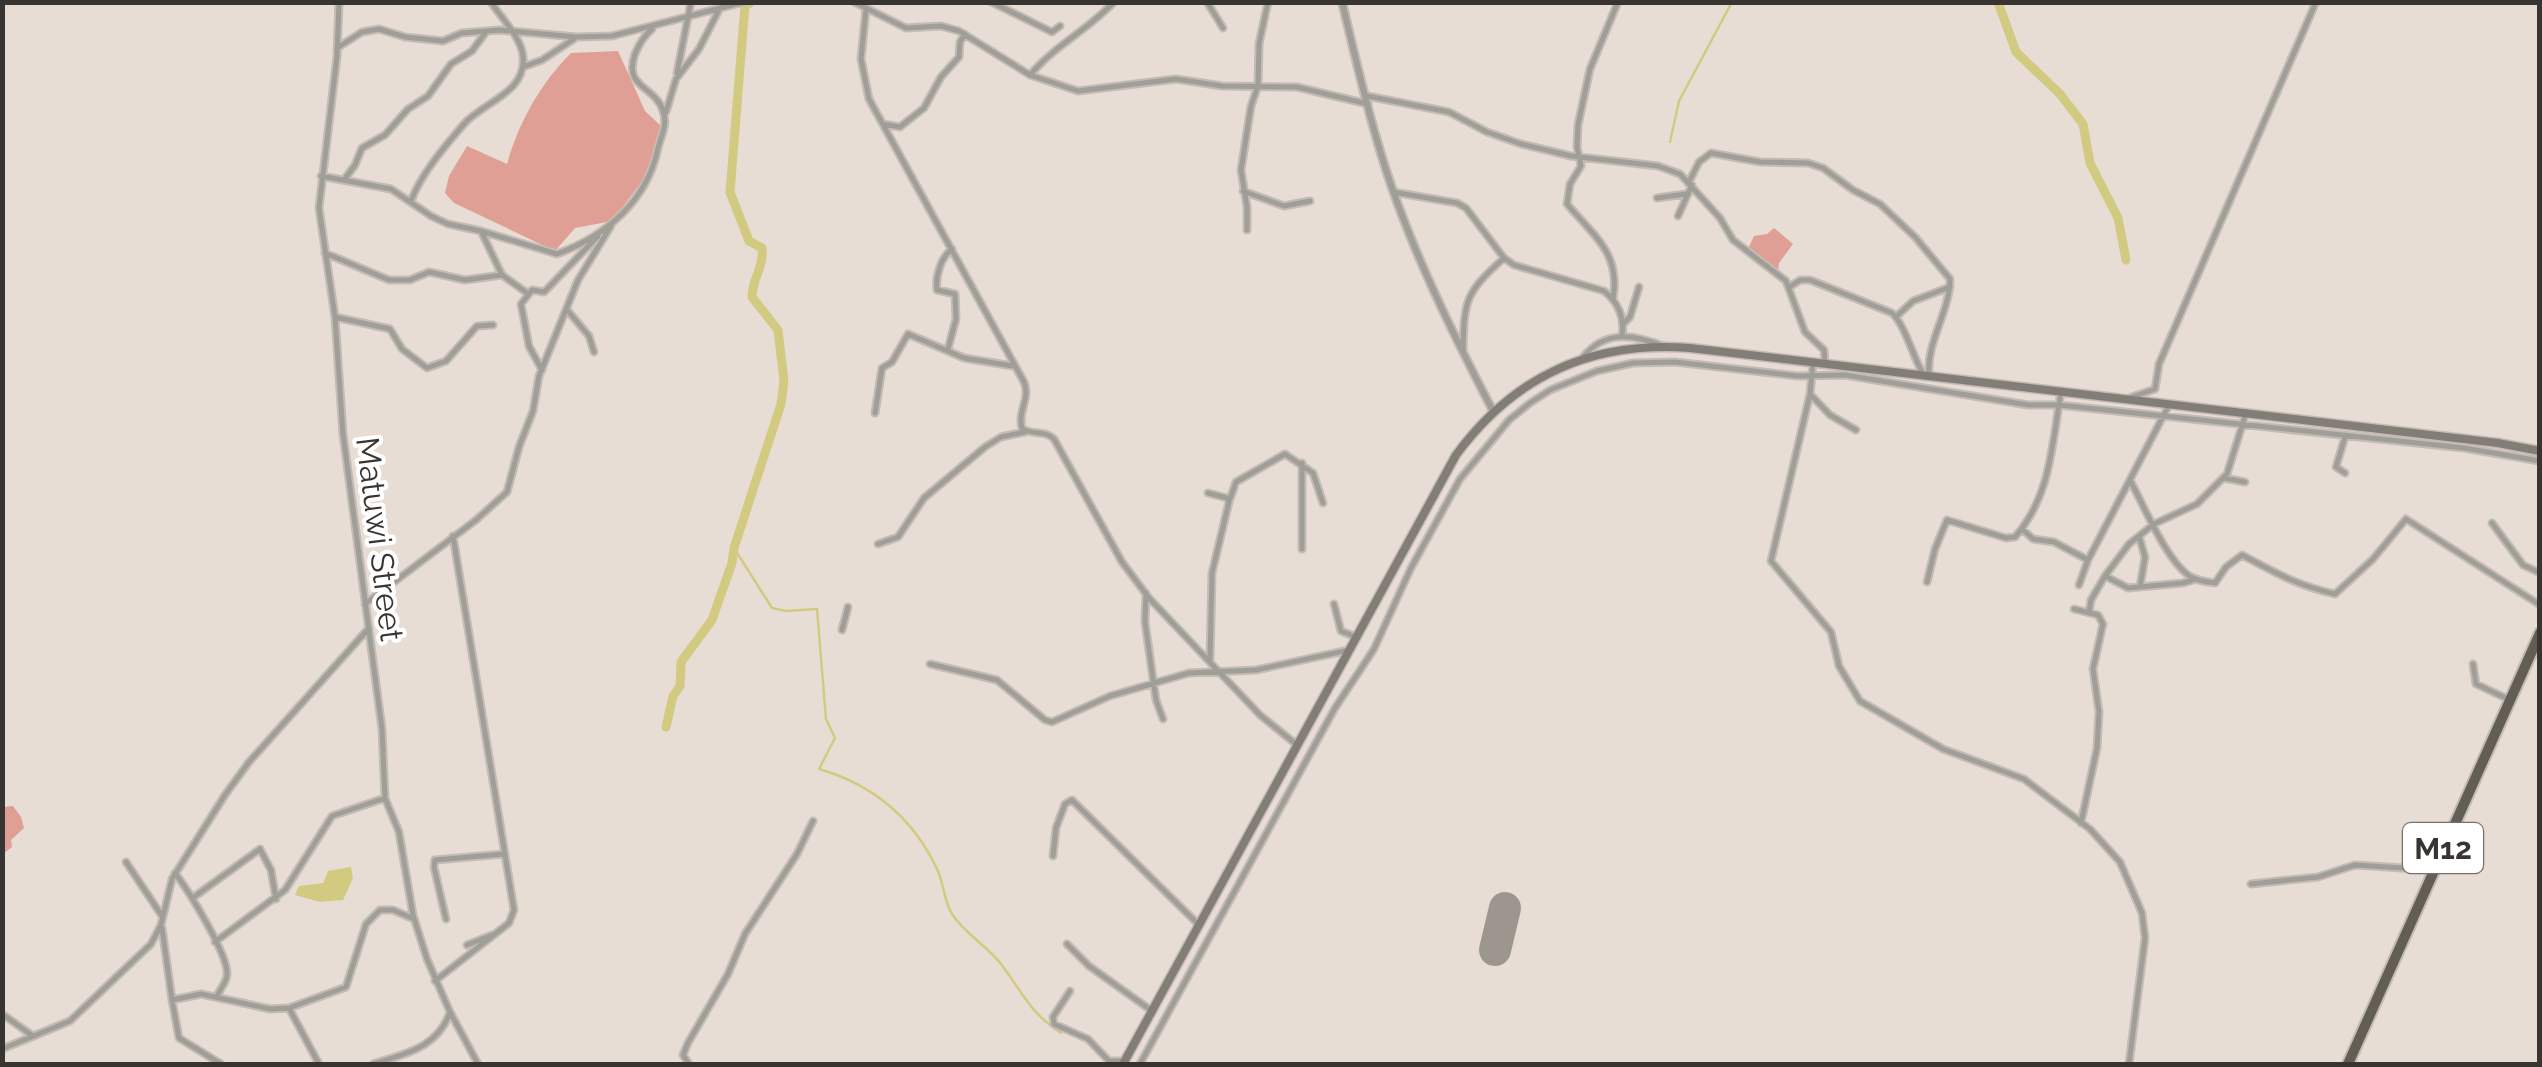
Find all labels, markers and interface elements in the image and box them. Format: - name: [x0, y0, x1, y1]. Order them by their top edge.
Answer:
- street label: Matuwi Street: [349, 435, 411, 643]
- road number: M12: [2403, 823, 2483, 873]

